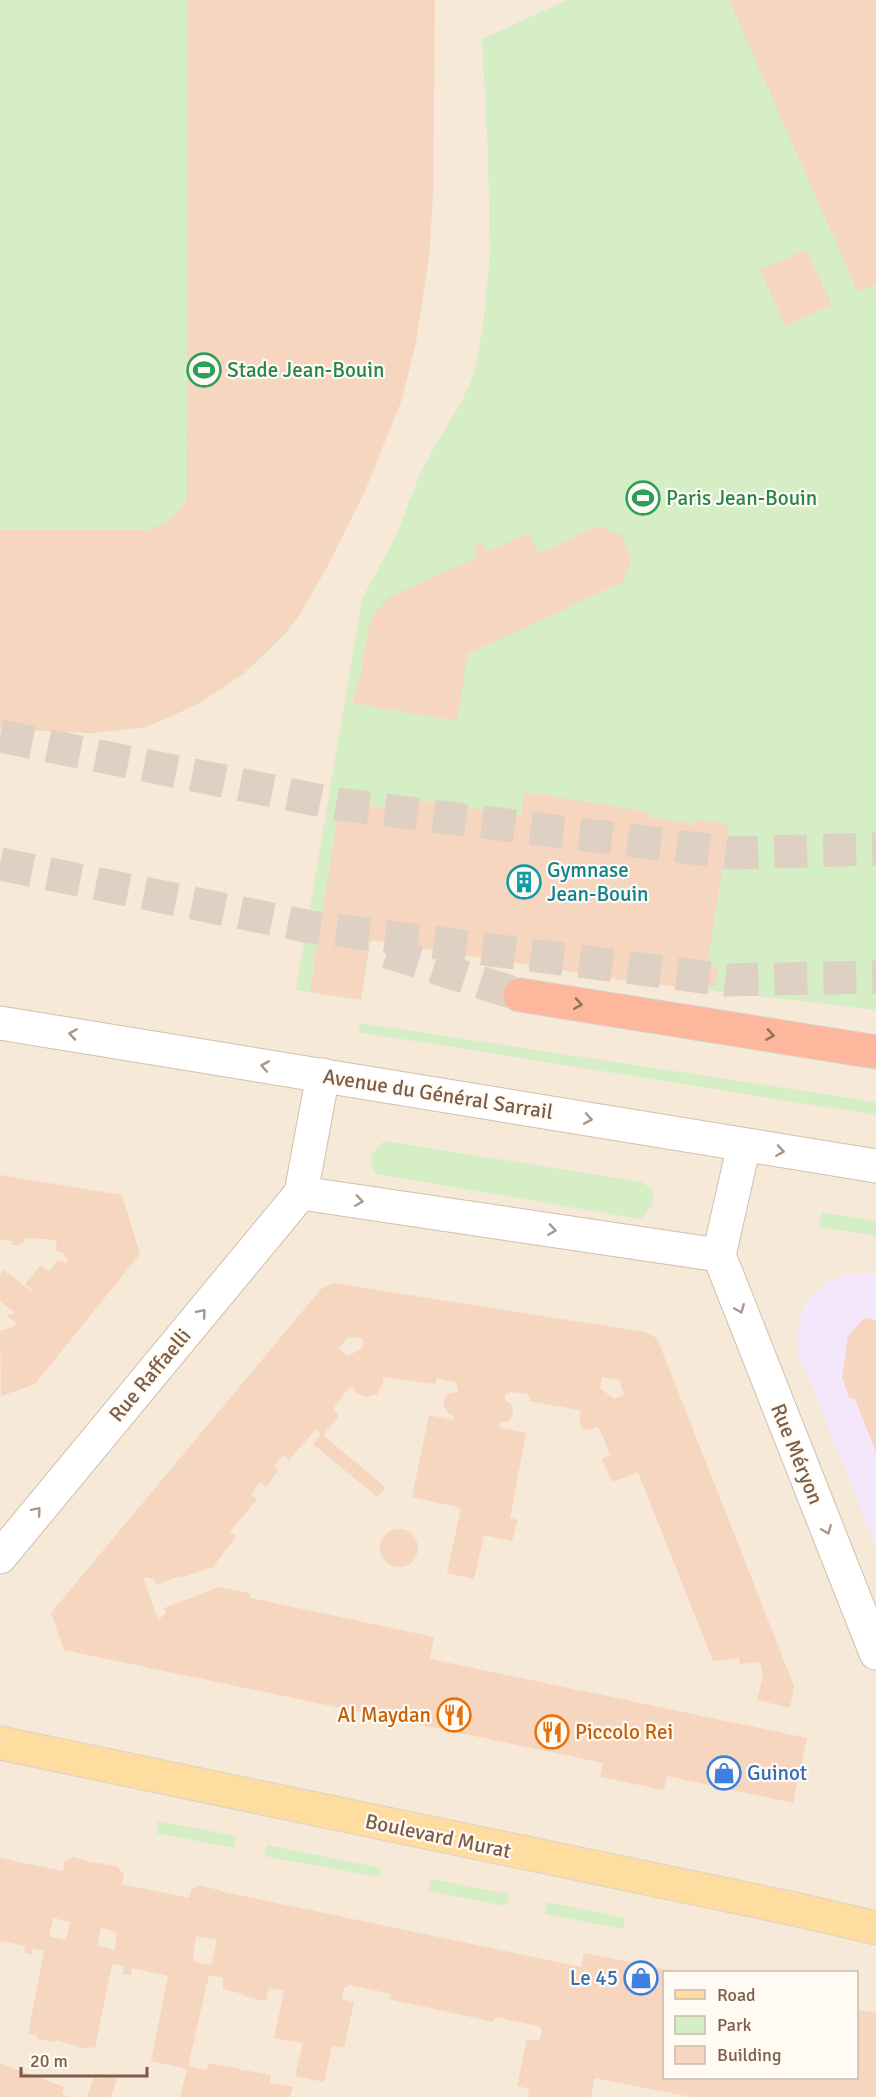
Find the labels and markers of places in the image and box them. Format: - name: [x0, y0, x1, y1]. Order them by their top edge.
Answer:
- sports icon: Stade Jean-Bouin: [186, 352, 222, 388]
- place label: Stade Jean-Bouin: [227, 357, 384, 383]
- sports icon: Paris Jean-Bouin: [625, 480, 661, 516]
- place label: Paris Jean-Bouin: [666, 485, 817, 511]
- place label: Gymnase Jean-Bouin: [547, 857, 649, 907]
- building icon: Gymnase Jean-Bouin: [506, 864, 542, 900]
- restaurant icon: Al Maydan: [436, 1697, 472, 1733]
- place label: Al Maydan: [337, 1702, 431, 1728]
- restaurant icon: Piccolo Rei: [534, 1714, 570, 1750]
- place label: Piccolo Rei: [575, 1719, 673, 1745]
- shop icon: Guinot: [706, 1755, 742, 1791]
- place label: Guinot: [747, 1760, 807, 1786]
- shop icon: Le 45: [623, 1960, 659, 1996]
- place label: Le 45: [570, 1965, 618, 1991]

